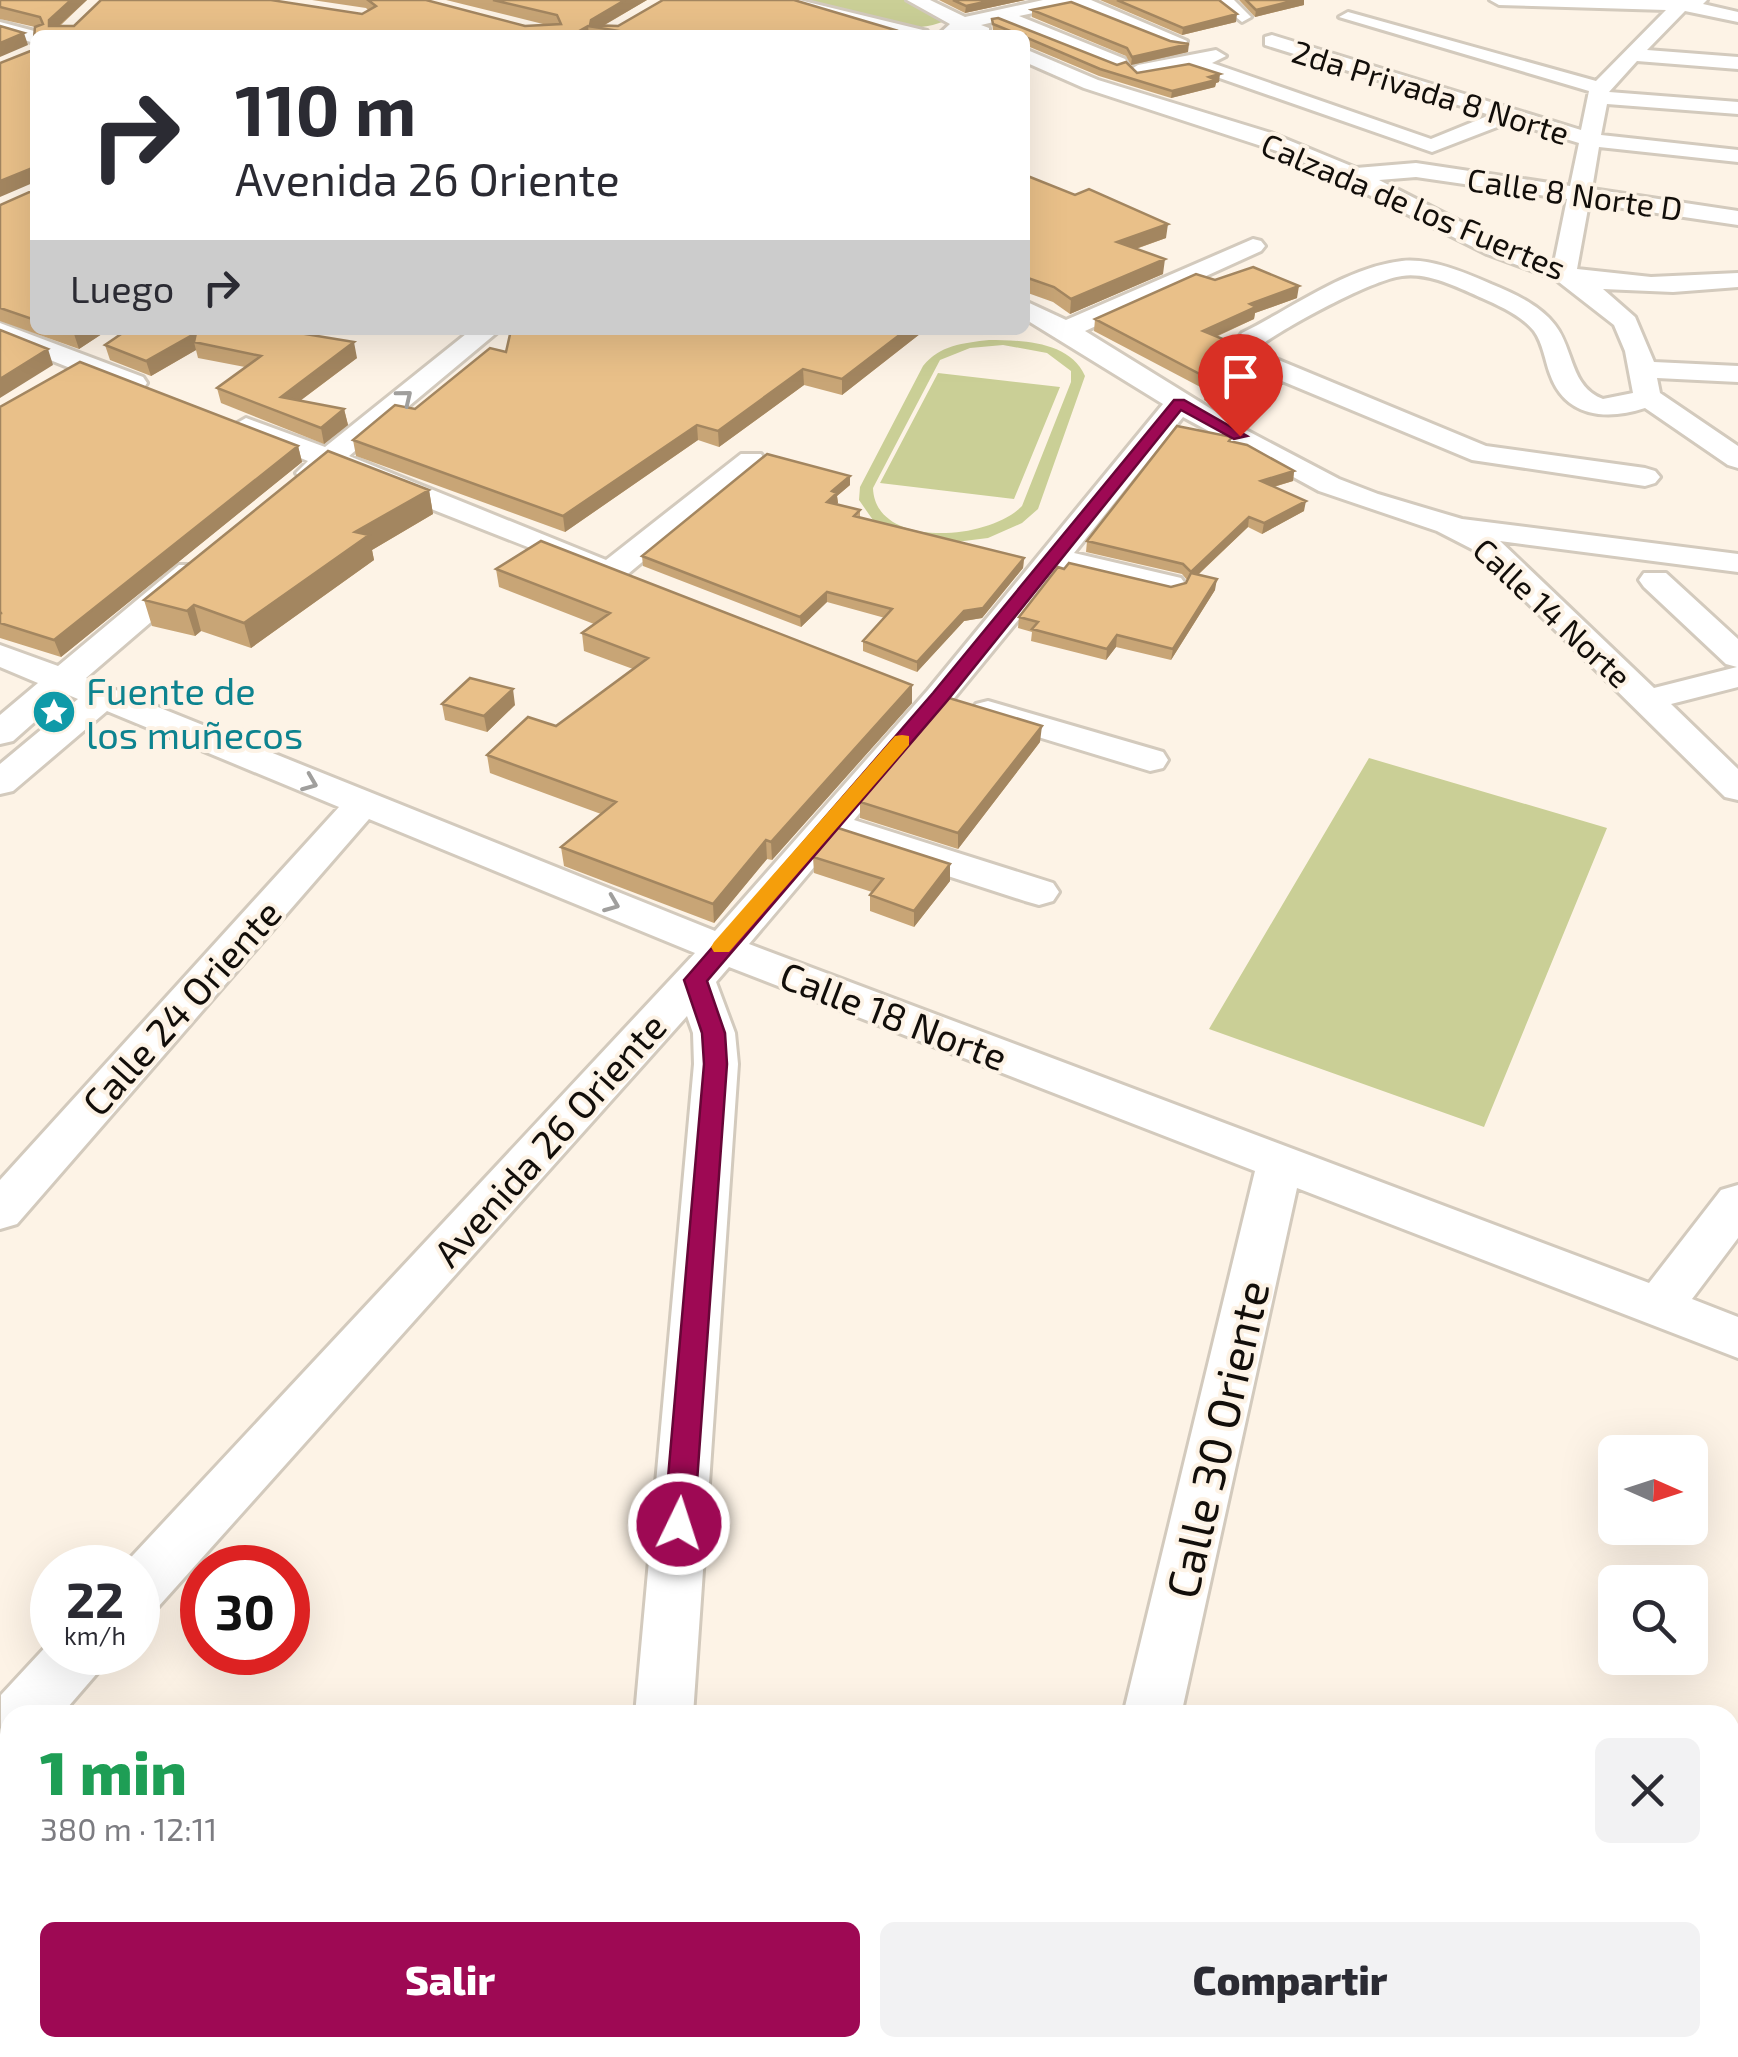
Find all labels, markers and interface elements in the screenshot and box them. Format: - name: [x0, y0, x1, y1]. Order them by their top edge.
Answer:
- street label: 2da Privada 8 Norte: [1288, 31, 1574, 151]
- text: 110 m: [235, 66, 416, 150]
- icon: right: [70, 70, 200, 200]
- street label: Calzada de los Fuertes: [1256, 124, 1572, 286]
- text: Avenida 26 Oriente: [235, 151, 620, 205]
- street label: Calle 8 Norte D: [1465, 159, 1685, 227]
- icon: right: [194, 260, 249, 315]
- text: Luego: [70, 265, 174, 311]
- pin: [1198, 334, 1283, 437]
- icon: arrive: [1213, 349, 1268, 404]
- one-way arrow: [394, 391, 412, 409]
- street label: Calle 14 Norte: [1466, 529, 1640, 695]
- place label: Fuente de los muñecos: [86, 667, 303, 757]
- place icon: Fuente de los muñecos: [31, 689, 77, 735]
- one-way arrow: [301, 771, 318, 791]
- street label: Calle 24 Oriente: [72, 890, 290, 1124]
- one-way arrow: [602, 893, 620, 913]
- street label: Calle 18 Norte: [774, 951, 1014, 1079]
- street label: Avenida 26 Oriente: [423, 1003, 675, 1275]
- street label: Calle 30 Oriente: [1153, 1275, 1279, 1603]
- north arrow: [1598, 1435, 1708, 1545]
- map controls: [1598, 1435, 1708, 1675]
- position arrow: [627, 1472, 731, 1576]
- speed limit sign: 30: [180, 1545, 310, 1675]
- button: search: [1598, 1565, 1708, 1675]
- text: 22: [66, 1568, 124, 1628]
- text: km/h: [64, 1620, 126, 1650]
- text: 1 min: [40, 1735, 187, 1807]
- button: close: [1595, 1738, 1700, 1843]
- text: 380 m · 12:11: [40, 1809, 217, 1847]
- button: Salir: [40, 1922, 860, 2037]
- button: Compartir: [880, 1922, 1700, 2037]

